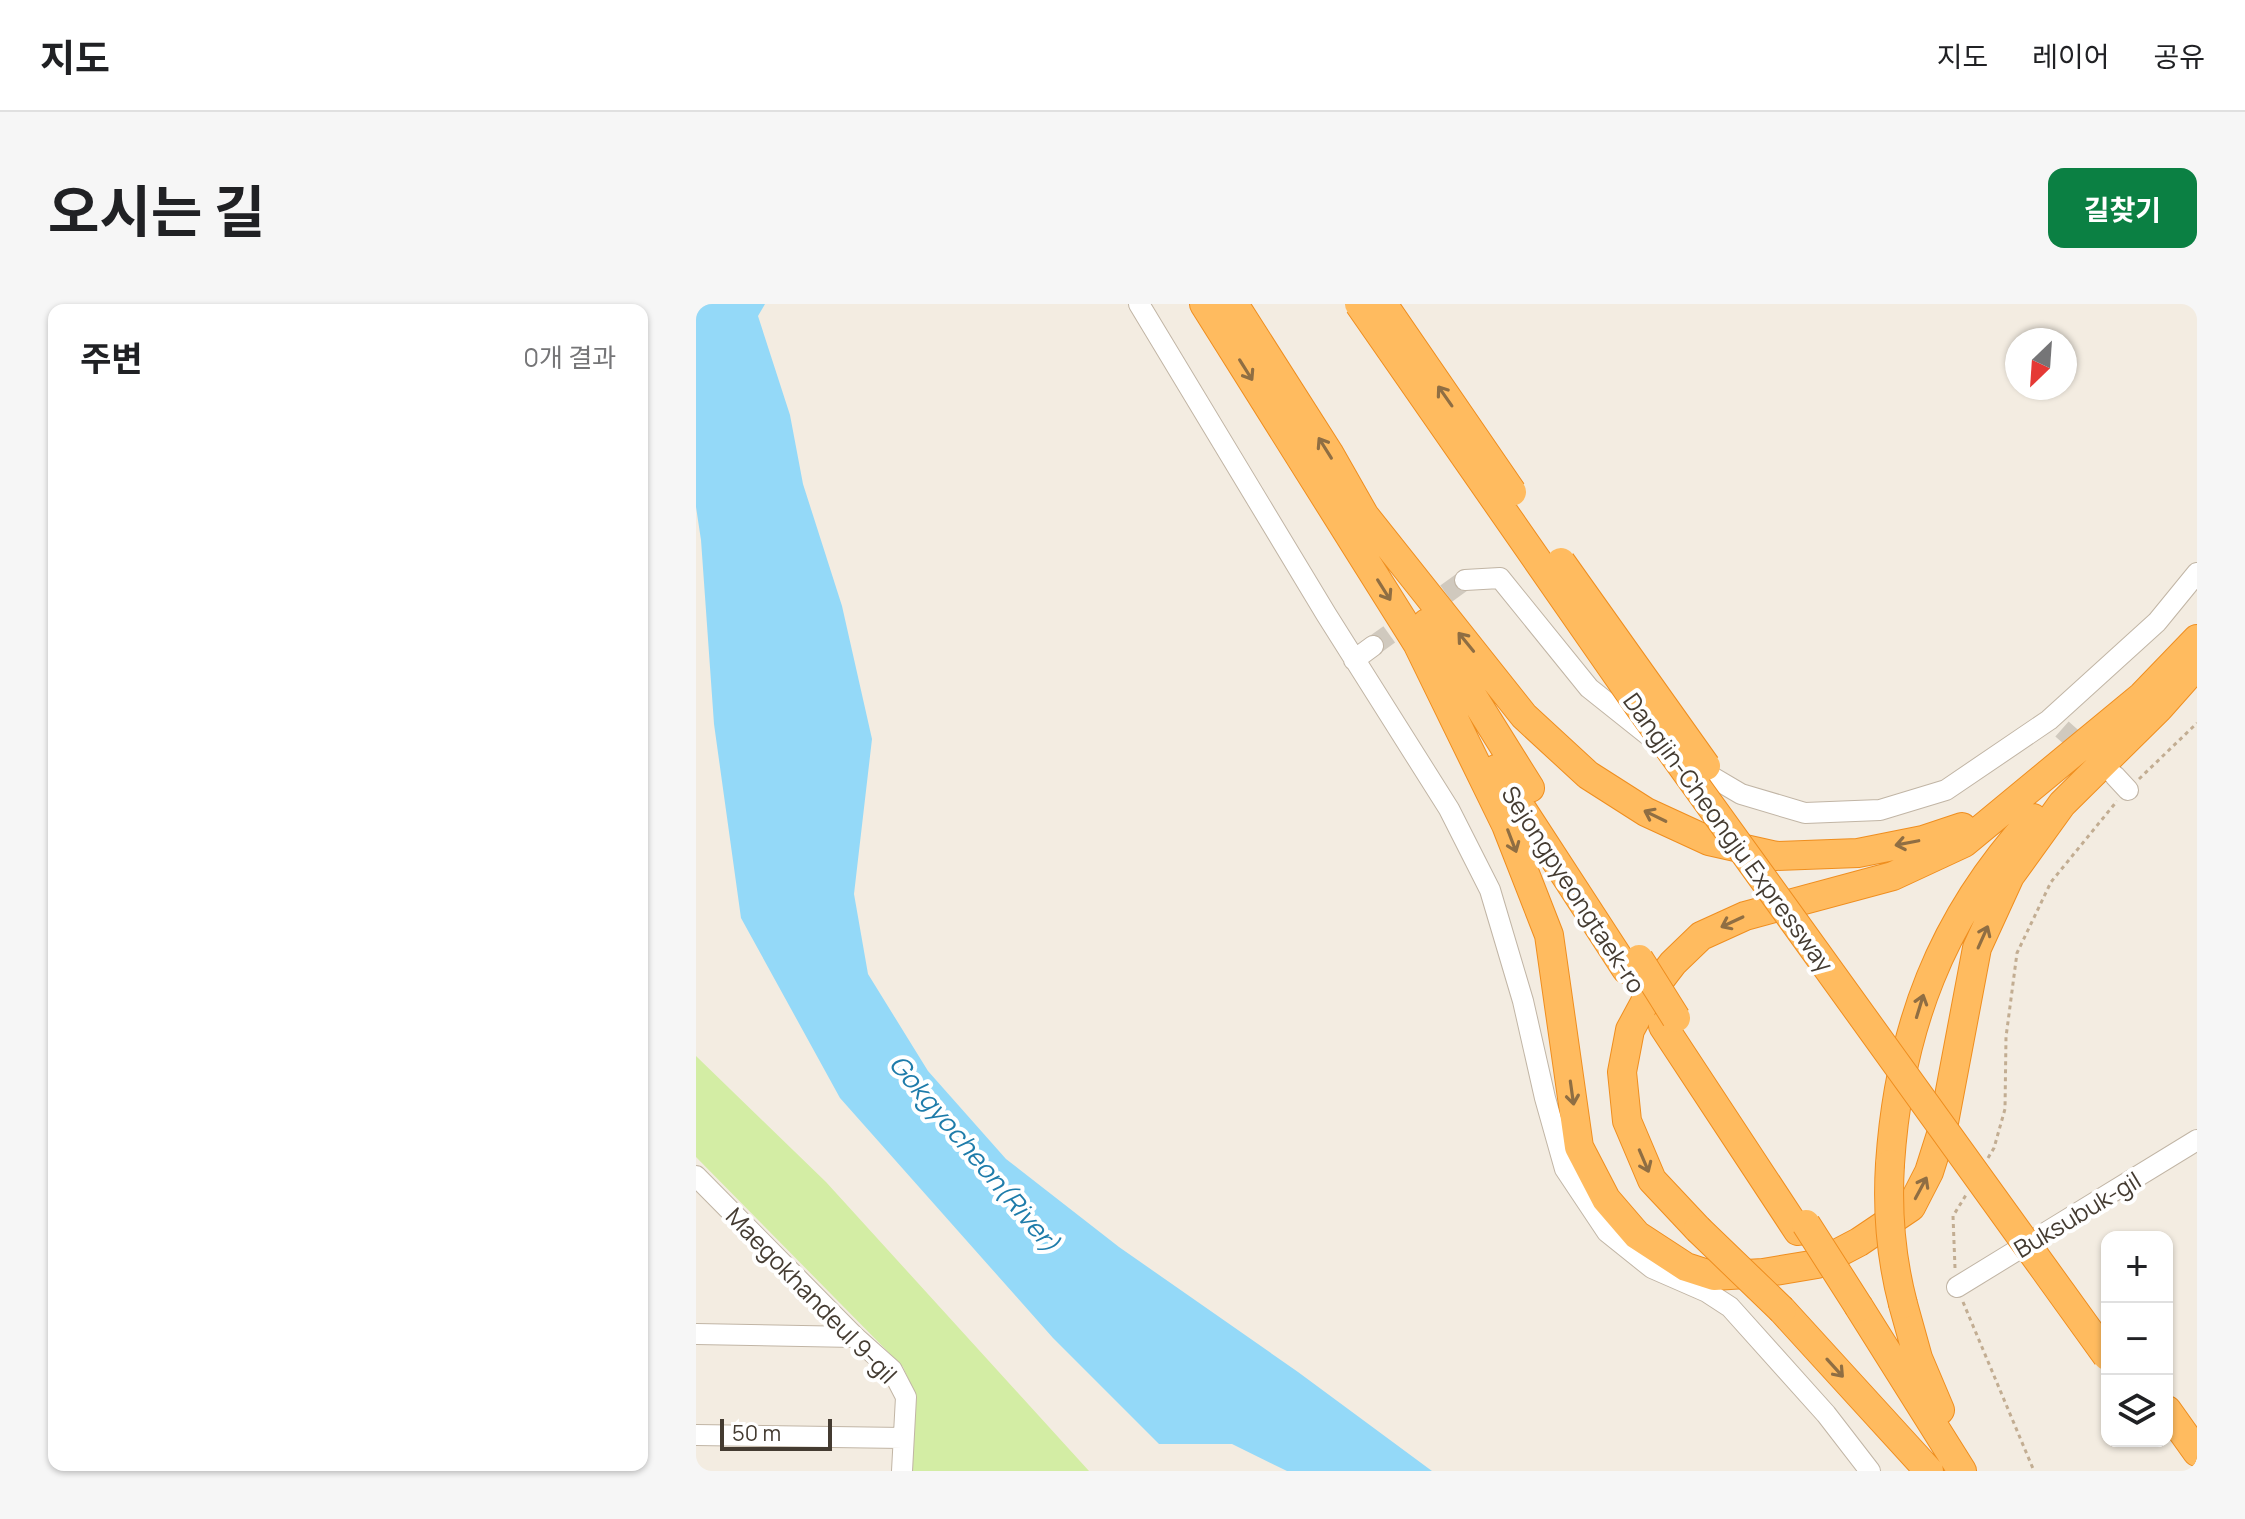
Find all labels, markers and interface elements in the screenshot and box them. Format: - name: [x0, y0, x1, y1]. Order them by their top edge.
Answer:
- text: 지도: [40, 31, 110, 83]
- text: 지도: [1937, 37, 1988, 75]
- text: 레이어: [2032, 37, 2109, 75]
- text: 공유: [2153, 37, 2205, 75]
- button: 길찾기: [2048, 168, 2197, 248]
- text: 오시는 길: [48, 172, 265, 249]
- north arrow: [2005, 328, 2077, 400]
- text: 주변: [80, 335, 143, 381]
- text: 0개 결과: [523, 339, 616, 375]
- one-way arrow: [1238, 358, 1254, 381]
- one-way arrow: [1437, 385, 1453, 407]
- one-way arrow: [1317, 437, 1333, 460]
- one-way arrow: [1376, 578, 1392, 601]
- one-way arrow: [1457, 632, 1475, 653]
- street label: Dangjin-Cheongju Expressway: [1616, 686, 1842, 979]
- street label: Sejongpyeongtaek-ro: [1495, 779, 1653, 999]
- one-way arrow: [1644, 808, 1668, 823]
- one-way arrow: [1506, 828, 1520, 853]
- one-way arrow: [1895, 837, 1920, 852]
- one-way arrow: [1720, 915, 1744, 930]
- one-way arrow: [1976, 925, 1991, 949]
- one-way arrow: [1913, 993, 1928, 1019]
- water label: Gokgyocheon(River): [882, 1047, 1068, 1259]
- one-way arrow: [1564, 1079, 1579, 1106]
- one-way arrow: [1637, 1148, 1652, 1173]
- street label: Buksubuk-gil: [2007, 1163, 2147, 1265]
- one-way arrow: [1913, 1177, 1929, 1200]
- street label: Maegokhandeul 9-gil: [719, 1200, 905, 1390]
- map controls: [2101, 1231, 2173, 1447]
- button: +: [2101, 1231, 2173, 1303]
- button: −: [2101, 1303, 2173, 1375]
- one-way arrow: [1825, 1357, 1844, 1378]
- button: layers: [2101, 1375, 2173, 1447]
- scale bar: [720, 1415, 832, 1451]
- text: 50 m: [732, 1418, 781, 1448]

